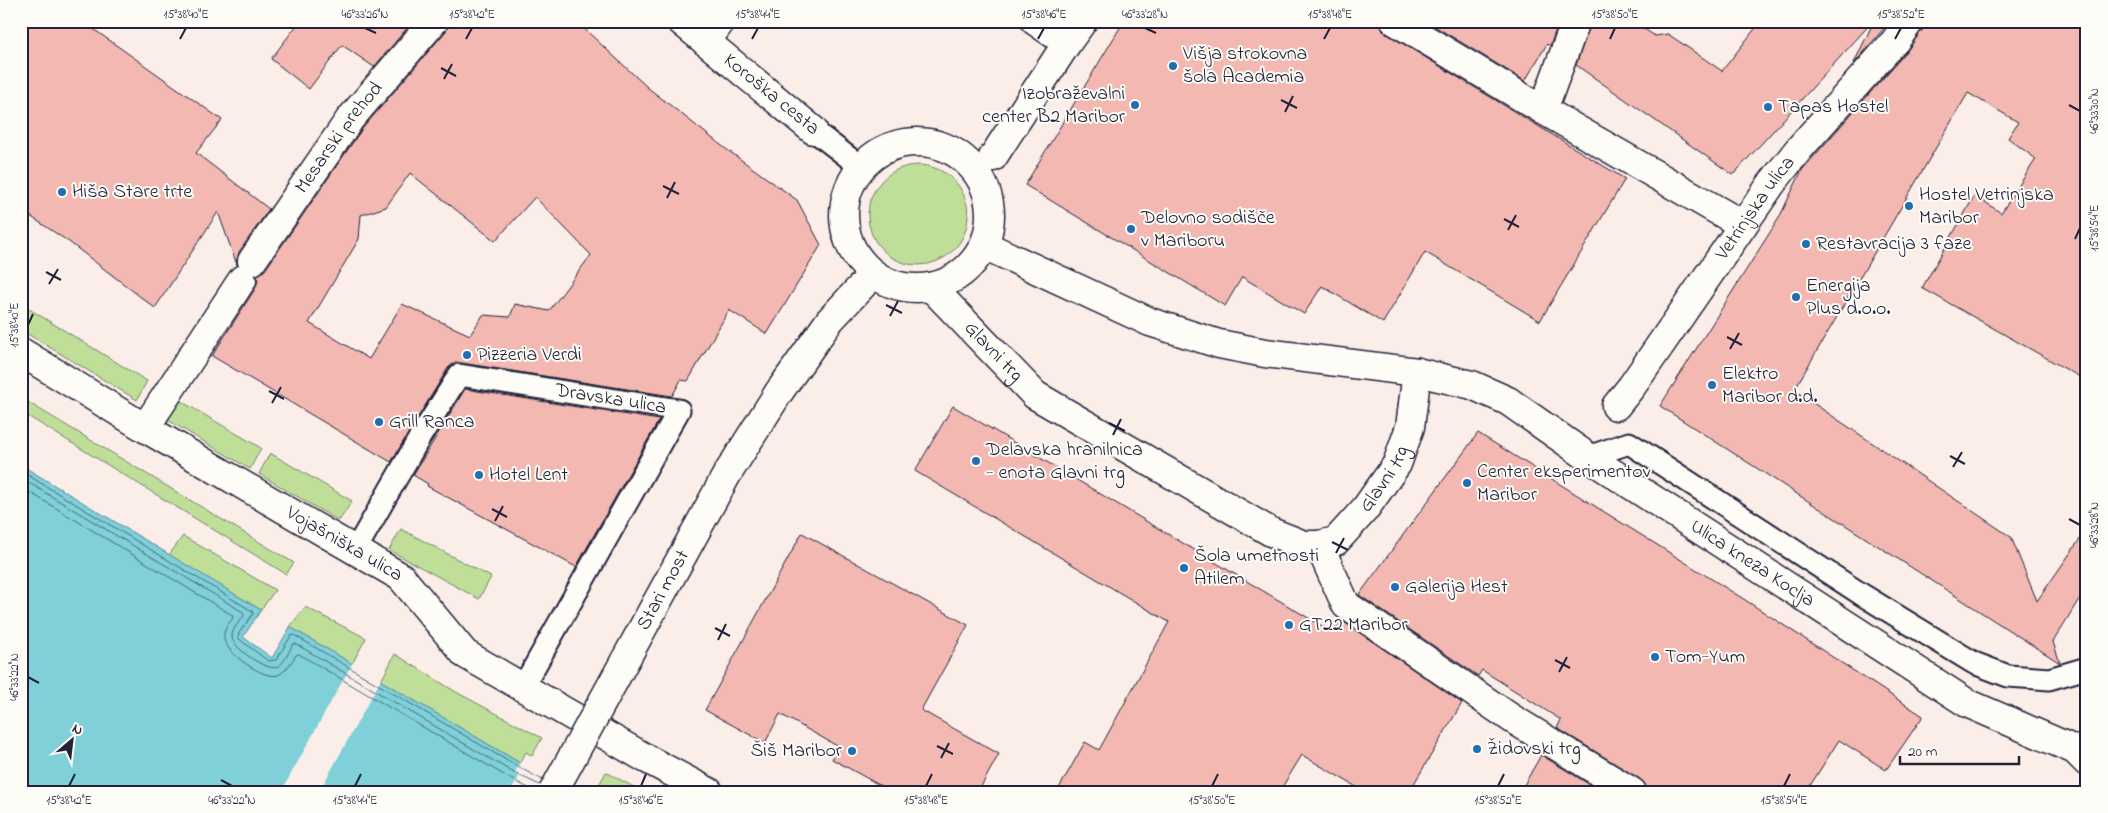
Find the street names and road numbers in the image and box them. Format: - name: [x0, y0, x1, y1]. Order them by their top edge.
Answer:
- street label: Koroška cesta: [716, 47, 826, 143]
- street label: Mesarski prehod: [288, 75, 390, 200]
- street label: Vetrinjska ulica: [1708, 150, 1802, 267]
- street label: Glavni trg: [957, 315, 1030, 390]
- street label: Dravska ulica: [552, 376, 668, 422]
- street label: Glavni trg: [1352, 442, 1418, 519]
- street label: Vojašniška ulica: [280, 498, 408, 589]
- street label: Ulica kneza Koclja: [1684, 513, 1820, 615]
- street label: Stari most: [630, 544, 697, 636]

